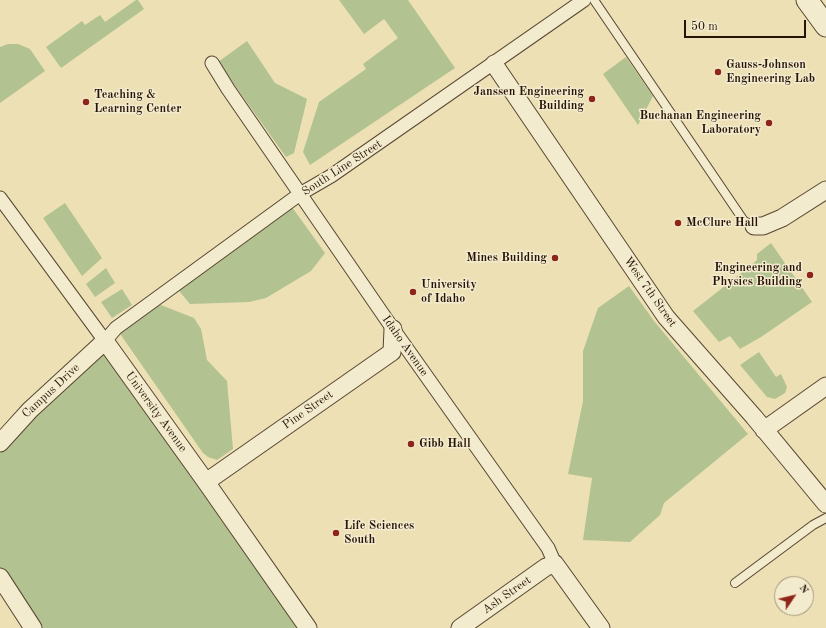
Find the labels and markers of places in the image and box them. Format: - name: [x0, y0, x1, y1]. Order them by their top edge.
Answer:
- place label: Gauss-Johnson Engineering Lab: [726, 58, 815, 86]
- marker: Gauss-Johnson Engineering Lab: [713, 67, 723, 77]
- place label: Janssen Engineering Building: [474, 85, 584, 113]
- place label: Teaching & Learning Center: [94, 88, 181, 116]
- marker: Janssen Engineering Building: [587, 94, 597, 104]
- marker: Teaching & Learning Center: [81, 97, 91, 107]
- place label: Buchanan Engineering Laboratory: [639, 109, 761, 137]
- marker: Buchanan Engineering Laboratory: [764, 118, 774, 128]
- place label: McClure Hall: [686, 216, 758, 230]
- marker: McClure Hall: [673, 218, 683, 228]
- place label: Mines Building: [466, 251, 547, 265]
- marker: Mines Building: [550, 253, 560, 263]
- place label: Engineering and Physics Building: [712, 261, 802, 289]
- marker: Engineering and Physics Building: [805, 270, 815, 280]
- place label: University of Idaho: [421, 278, 477, 306]
- marker: University of Idaho: [408, 287, 418, 297]
- place label: Gibb Hall: [419, 437, 471, 451]
- marker: Gibb Hall: [406, 439, 416, 449]
- place label: Life Sciences South: [344, 519, 414, 547]
- marker: Life Sciences South: [331, 528, 341, 538]

